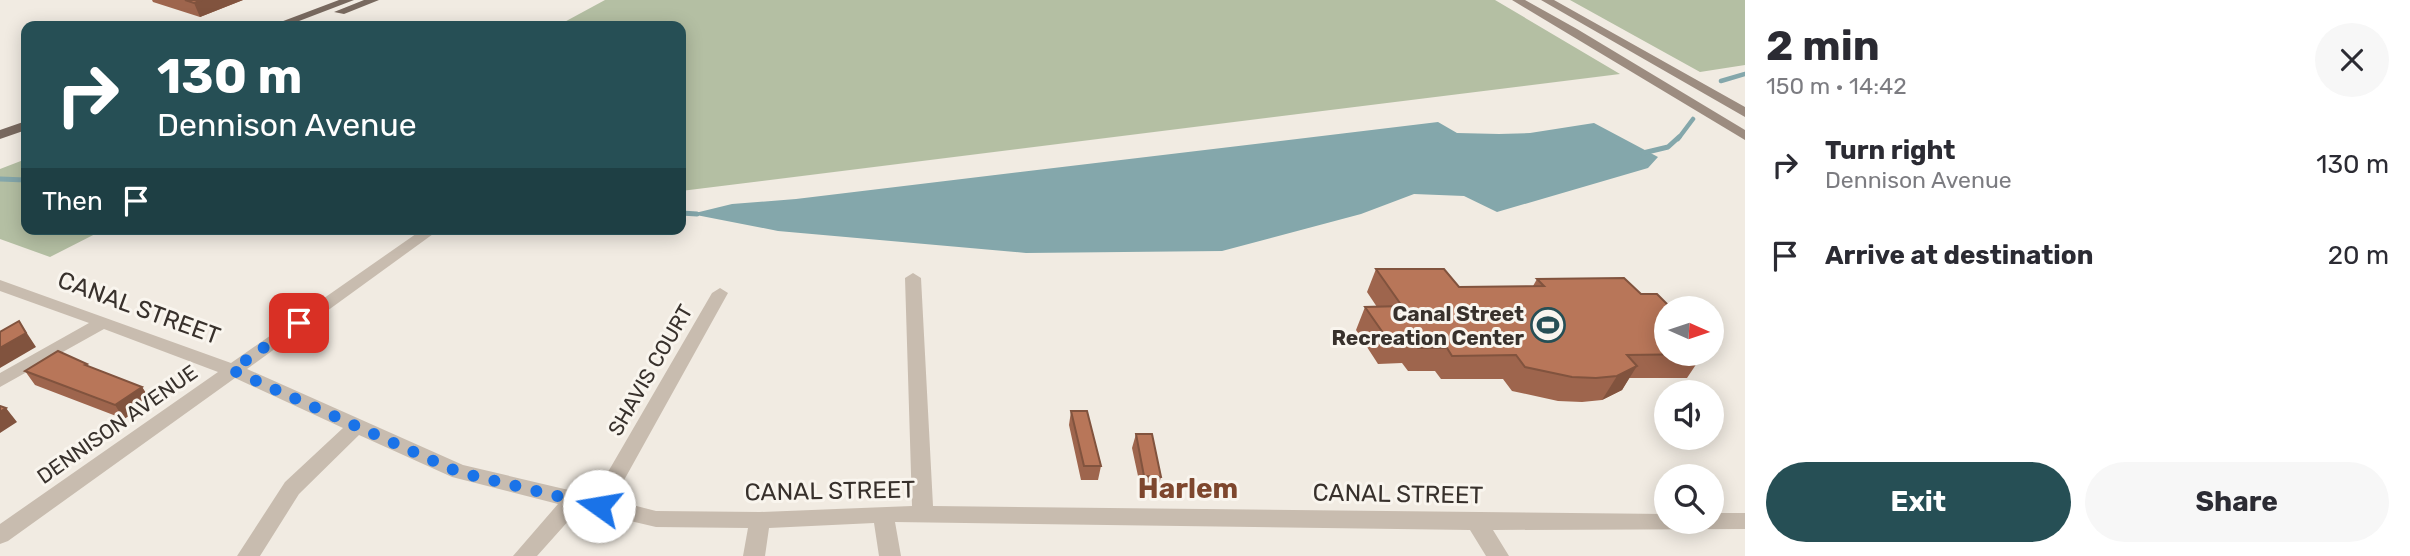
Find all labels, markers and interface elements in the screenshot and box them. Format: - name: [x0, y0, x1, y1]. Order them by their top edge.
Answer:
- text: 2 min: [1766, 21, 1880, 71]
- button: close: [2315, 23, 2389, 97]
- text: 130 m: [157, 47, 302, 105]
- icon: right: [42, 49, 133, 140]
- text: 150 m · 14:42: [1766, 72, 1907, 100]
- text: Dennison Avenue: [157, 106, 417, 144]
- text: Turn right: [1825, 135, 1955, 166]
- icon: right: [1766, 146, 1804, 184]
- text: 130 m: [2316, 149, 2389, 180]
- text: Dennison Avenue: [1825, 166, 2012, 194]
- icon: arrive: [117, 182, 155, 220]
- text: Then: [42, 186, 103, 217]
- icon: arrive: [1766, 237, 1804, 275]
- text: Arrive at destination: [1825, 240, 2093, 271]
- text: 20 m: [2328, 240, 2389, 271]
- street label: CANAL STREET: [54, 266, 224, 350]
- pin: [269, 293, 329, 353]
- north arrow: [1654, 296, 1724, 366]
- map controls: [1654, 296, 1724, 534]
- street label: SHAVIS COURT: [602, 300, 698, 440]
- place label: Canal Street Recreation Center: [1332, 301, 1524, 350]
- icon: arrive: [280, 304, 318, 342]
- sports icon: Canal Street Recreation Center: [1529, 306, 1567, 344]
- street label: DENNISON AVENUE: [32, 359, 202, 489]
- button: sound: [1654, 380, 1724, 450]
- button: Exit: [1766, 462, 2071, 542]
- button: Share: [2085, 462, 2389, 542]
- button: search: [1654, 464, 1724, 534]
- position arrow: [562, 469, 636, 543]
- district label: Harlem: [1138, 472, 1238, 505]
- street label: CANAL STREET: [744, 476, 916, 506]
- street label: CANAL STREET: [1312, 479, 1484, 509]

